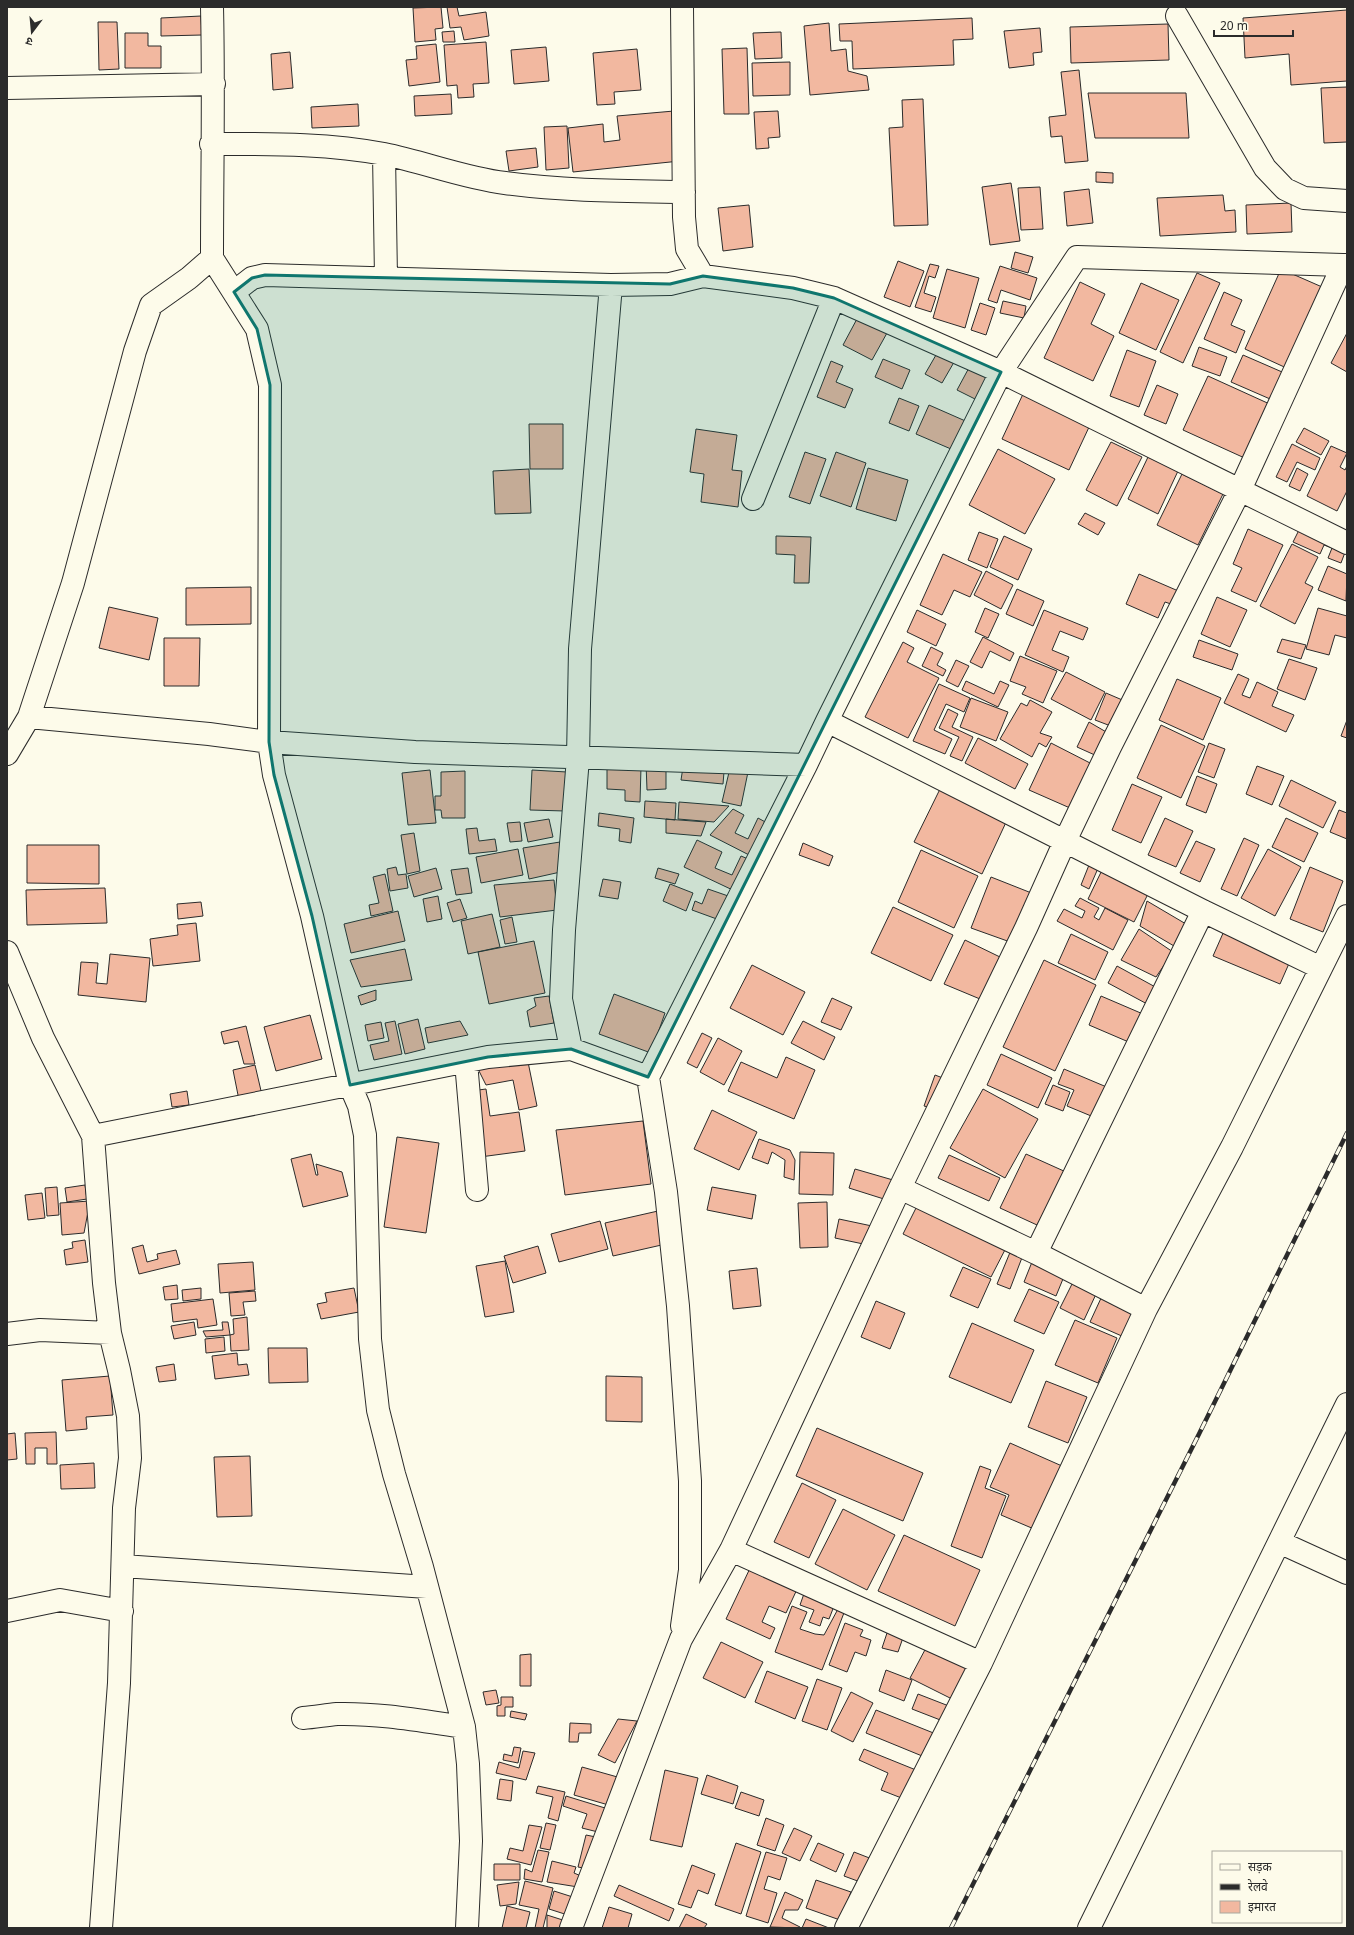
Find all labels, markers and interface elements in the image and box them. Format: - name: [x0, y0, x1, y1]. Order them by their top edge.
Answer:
- north arrow: [12, 12, 52, 52]
- scale bar: [1214, 12, 1293, 38]
- text: 20 m: [1220, 17, 1248, 34]
- text: उ: [23, 34, 34, 50]
- legend: [1212, 1851, 1342, 1923]
- text: सड़क: [1248, 1858, 1273, 1875]
- text: रेलवे: [1248, 1878, 1268, 1895]
- text: इमारत: [1248, 1898, 1277, 1915]

